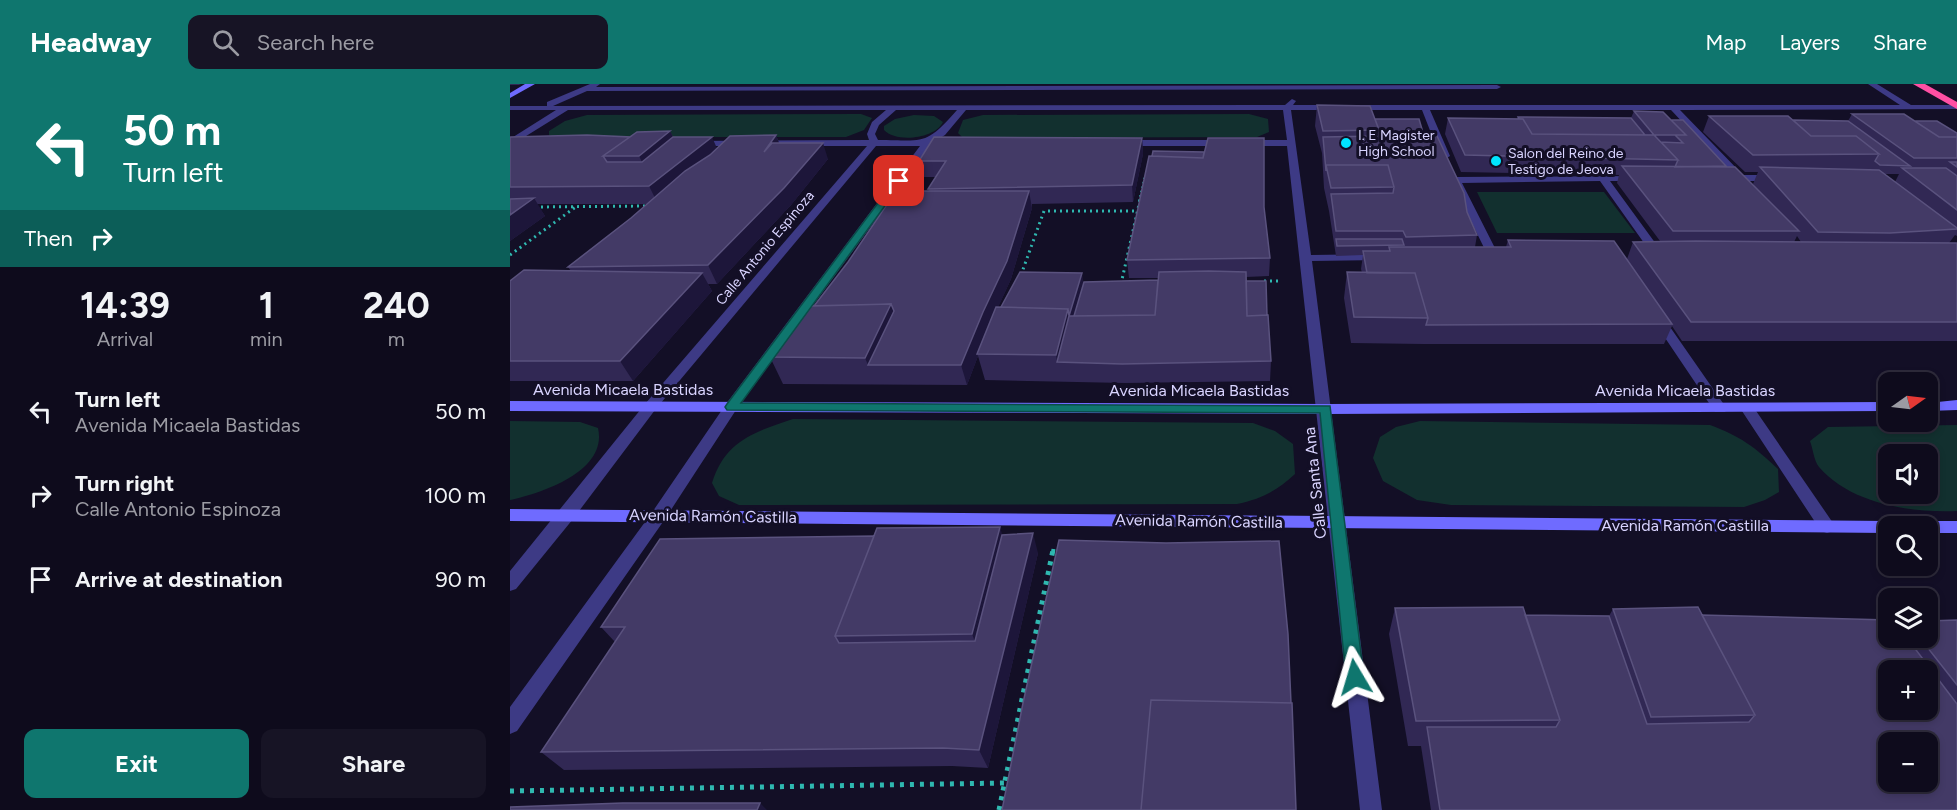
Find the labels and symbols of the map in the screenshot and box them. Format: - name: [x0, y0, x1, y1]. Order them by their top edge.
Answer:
- place label: I. E Magister High School: [1358, 127, 1435, 160]
- marker: I. E Magister High School: [1339, 136, 1353, 150]
- place label: Salon del Reino de Testigo de Jeova: [1508, 145, 1624, 178]
- marker: Salon del Reino de Testigo de Jeova: [1489, 154, 1503, 168]
- pin: [873, 155, 924, 206]
- street label: Calle Antonio Espinoza: [712, 187, 818, 309]
- north arrow: [1878, 372, 1938, 432]
- street label: Avenida Micaela Bastidas: [533, 380, 713, 399]
- street label: Avenida Micaela Bastidas: [1109, 381, 1289, 400]
- street label: Avenida Micaela Bastidas: [1595, 381, 1775, 400]
- street label: Calle Santa Ana: [1300, 426, 1330, 540]
- street label: Avenida Ramón Castilla: [629, 505, 797, 527]
- street label: Avenida Ramón Castilla: [1115, 510, 1283, 532]
- street label: Avenida Ramón Castilla: [1601, 516, 1769, 535]
- position arrow: [1323, 645, 1387, 709]

